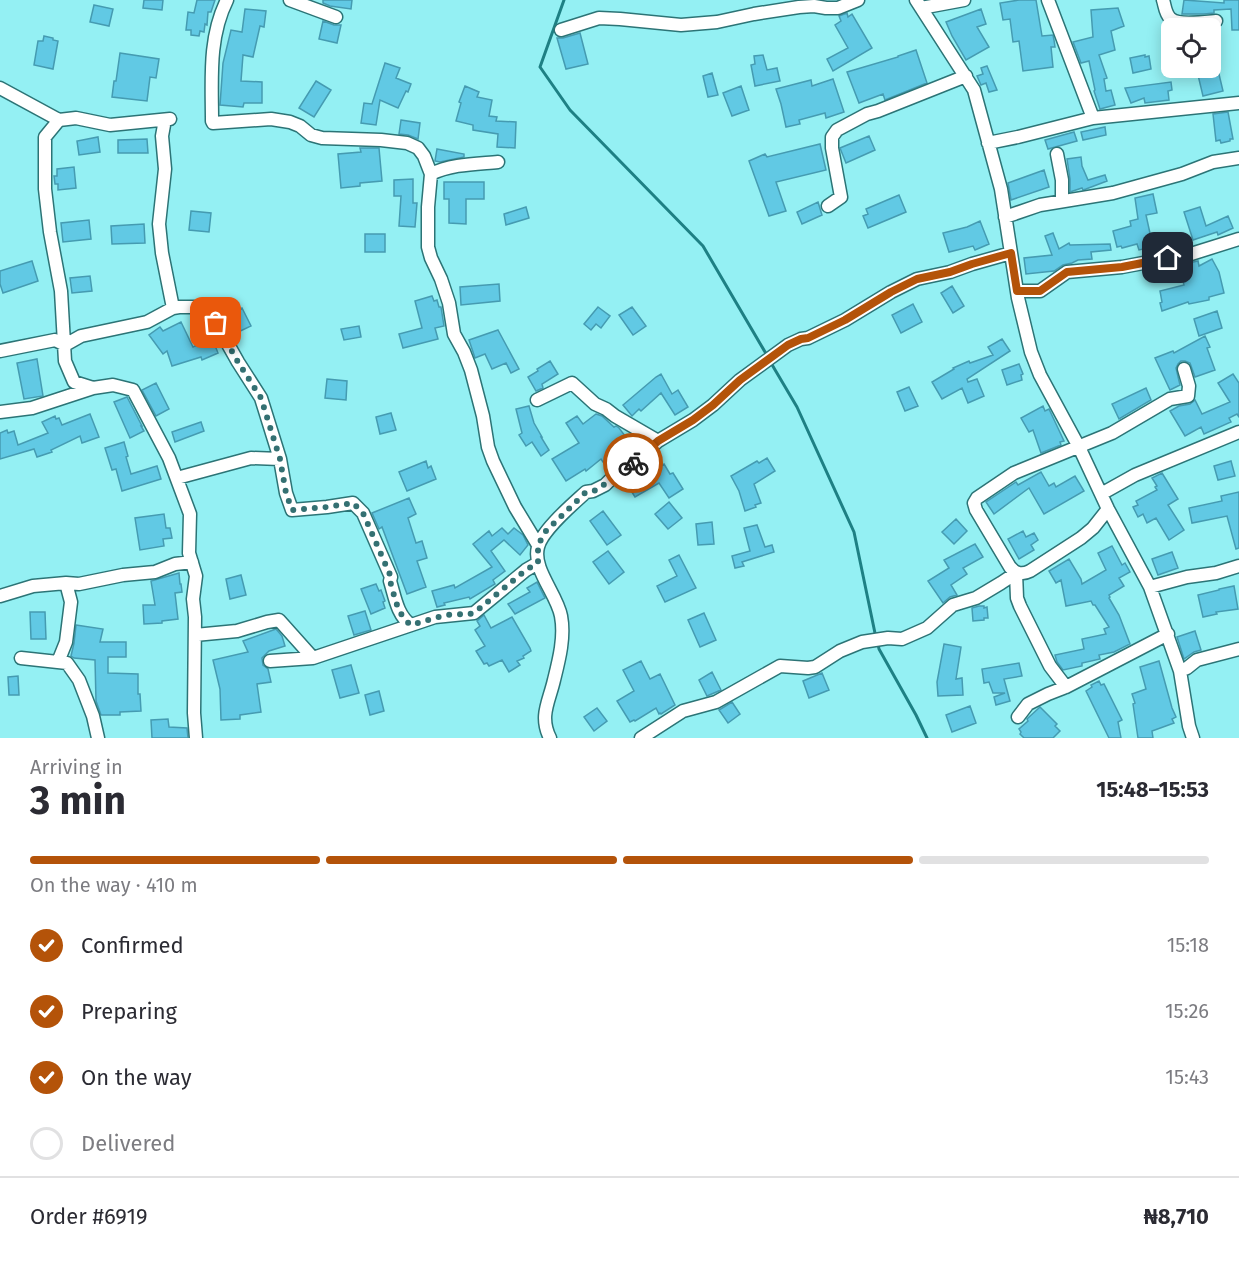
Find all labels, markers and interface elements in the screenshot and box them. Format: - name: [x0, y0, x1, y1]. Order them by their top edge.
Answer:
- map controls: [1161, 18, 1221, 78]
- button: locate: [1161, 18, 1221, 78]
- pin: [1142, 232, 1193, 283]
- icon: home: [1151, 241, 1184, 274]
- pin: [190, 297, 241, 348]
- icon: bag: [199, 306, 232, 339]
- courier: [603, 433, 663, 493]
- icon: bike: [617, 447, 650, 480]
- text: Arriving in: [30, 755, 123, 779]
- text: 15:48–15:53: [1096, 776, 1209, 803]
- text: 3 min: [30, 778, 126, 824]
- text: On the way · 410 m: [30, 873, 198, 897]
- icon: check: [30, 929, 63, 962]
- text: Confirmed: [81, 932, 184, 959]
- text: 15:18: [1167, 933, 1209, 957]
- icon: check: [30, 995, 63, 1028]
- text: Preparing: [81, 998, 177, 1025]
- text: 15:26: [1165, 999, 1209, 1023]
- icon: check: [30, 1061, 63, 1094]
- text: On the way: [81, 1064, 192, 1091]
- text: 15:43: [1165, 1065, 1209, 1089]
- text: Delivered: [81, 1130, 176, 1157]
- text: Order #6919: [30, 1203, 148, 1230]
- text: ₦8,710: [1143, 1203, 1209, 1230]

